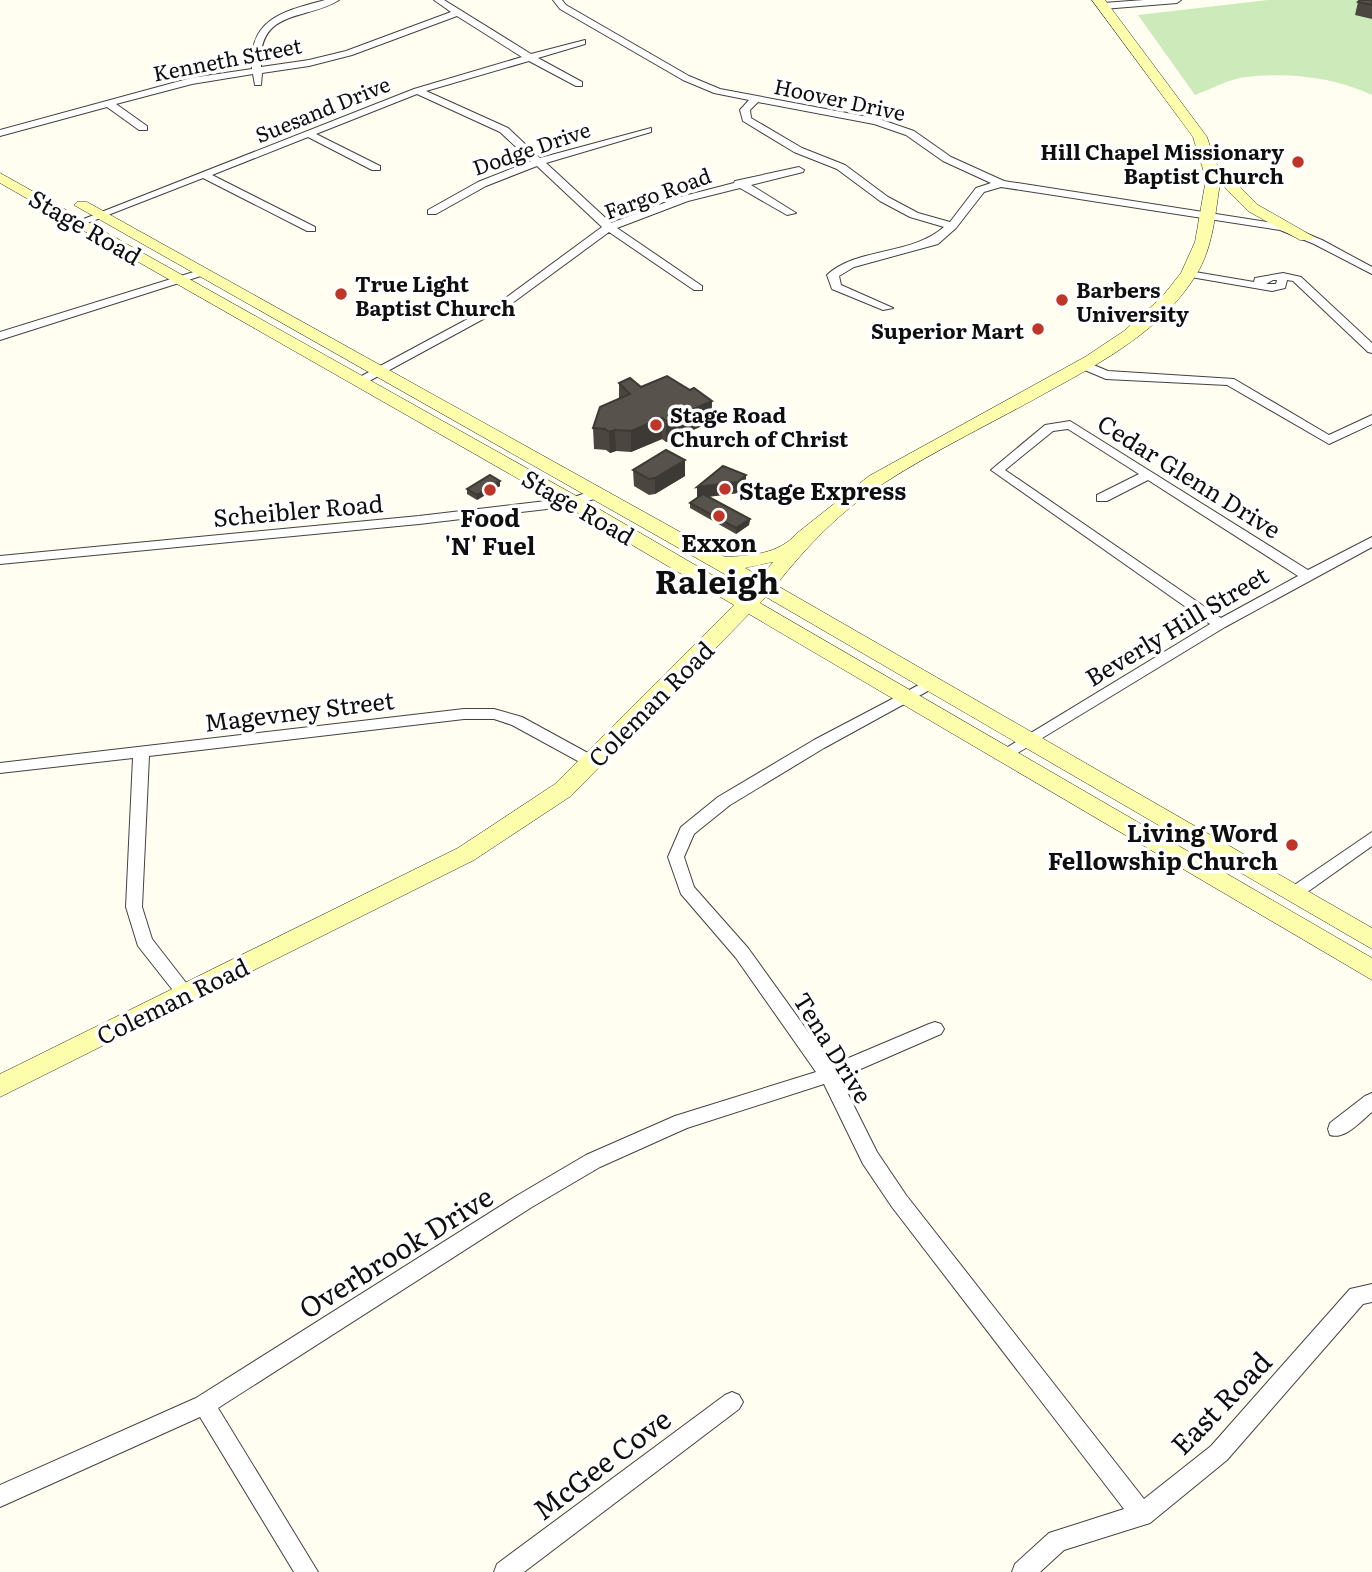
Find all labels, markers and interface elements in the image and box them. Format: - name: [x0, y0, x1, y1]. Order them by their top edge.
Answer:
- street label: Kenneth Street: [150, 28, 304, 88]
- street label: Suesand Drive: [250, 67, 394, 149]
- street label: Hoover Drive: [771, 69, 909, 127]
- street label: Dodge Drive: [468, 112, 594, 182]
- place label: Hill Chapel Missionary Baptist Church: [1040, 135, 1284, 190]
- marker: Hill Chapel Missionary Baptist Church: [1290, 154, 1306, 170]
- street label: Fargo Road: [599, 158, 715, 226]
- street label: Stage Road: [23, 180, 149, 273]
- place label: True Light Baptist Church: [355, 267, 516, 322]
- place label: Barbers University: [1076, 273, 1189, 328]
- marker: True Light Baptist Church: [333, 286, 349, 302]
- marker: Barbers University: [1054, 292, 1070, 308]
- place label: Superior Mart: [871, 314, 1025, 345]
- marker: Superior Mart: [1030, 321, 1046, 337]
- place label: Stage Road Church of Christ: [670, 398, 849, 453]
- street label: Cedar Glenn Drive: [1092, 404, 1288, 546]
- marker: Stage Road Church of Christ: [648, 417, 664, 433]
- street label: Stage Road: [516, 460, 642, 553]
- place label: Stage Express: [739, 472, 906, 507]
- marker: Stage Express: [717, 481, 733, 497]
- marker: Food 'N' Fuel: [482, 482, 498, 498]
- street label: Scheibler Road: [212, 484, 385, 534]
- place label: Food 'N' Fuel: [445, 499, 536, 562]
- marker: Exxon: [711, 508, 727, 524]
- place label: Exxon: [681, 524, 757, 559]
- district label: Raleigh: [655, 556, 779, 604]
- street label: Beverly Hill Street: [1078, 556, 1274, 694]
- street label: Coleman Road: [579, 632, 721, 774]
- street label: Magevney Street: [202, 681, 396, 739]
- place label: Living Word Fellowship Church: [1048, 814, 1278, 877]
- marker: Living Word Fellowship Church: [1284, 837, 1300, 853]
- street label: Coleman Road: [90, 948, 254, 1052]
- street label: Tena Drive: [786, 985, 882, 1109]
- street label: Overbrook Drive: [290, 1174, 500, 1328]
- street label: East Road: [1160, 1341, 1280, 1463]
- street label: McGee Cove: [523, 1397, 679, 1529]

